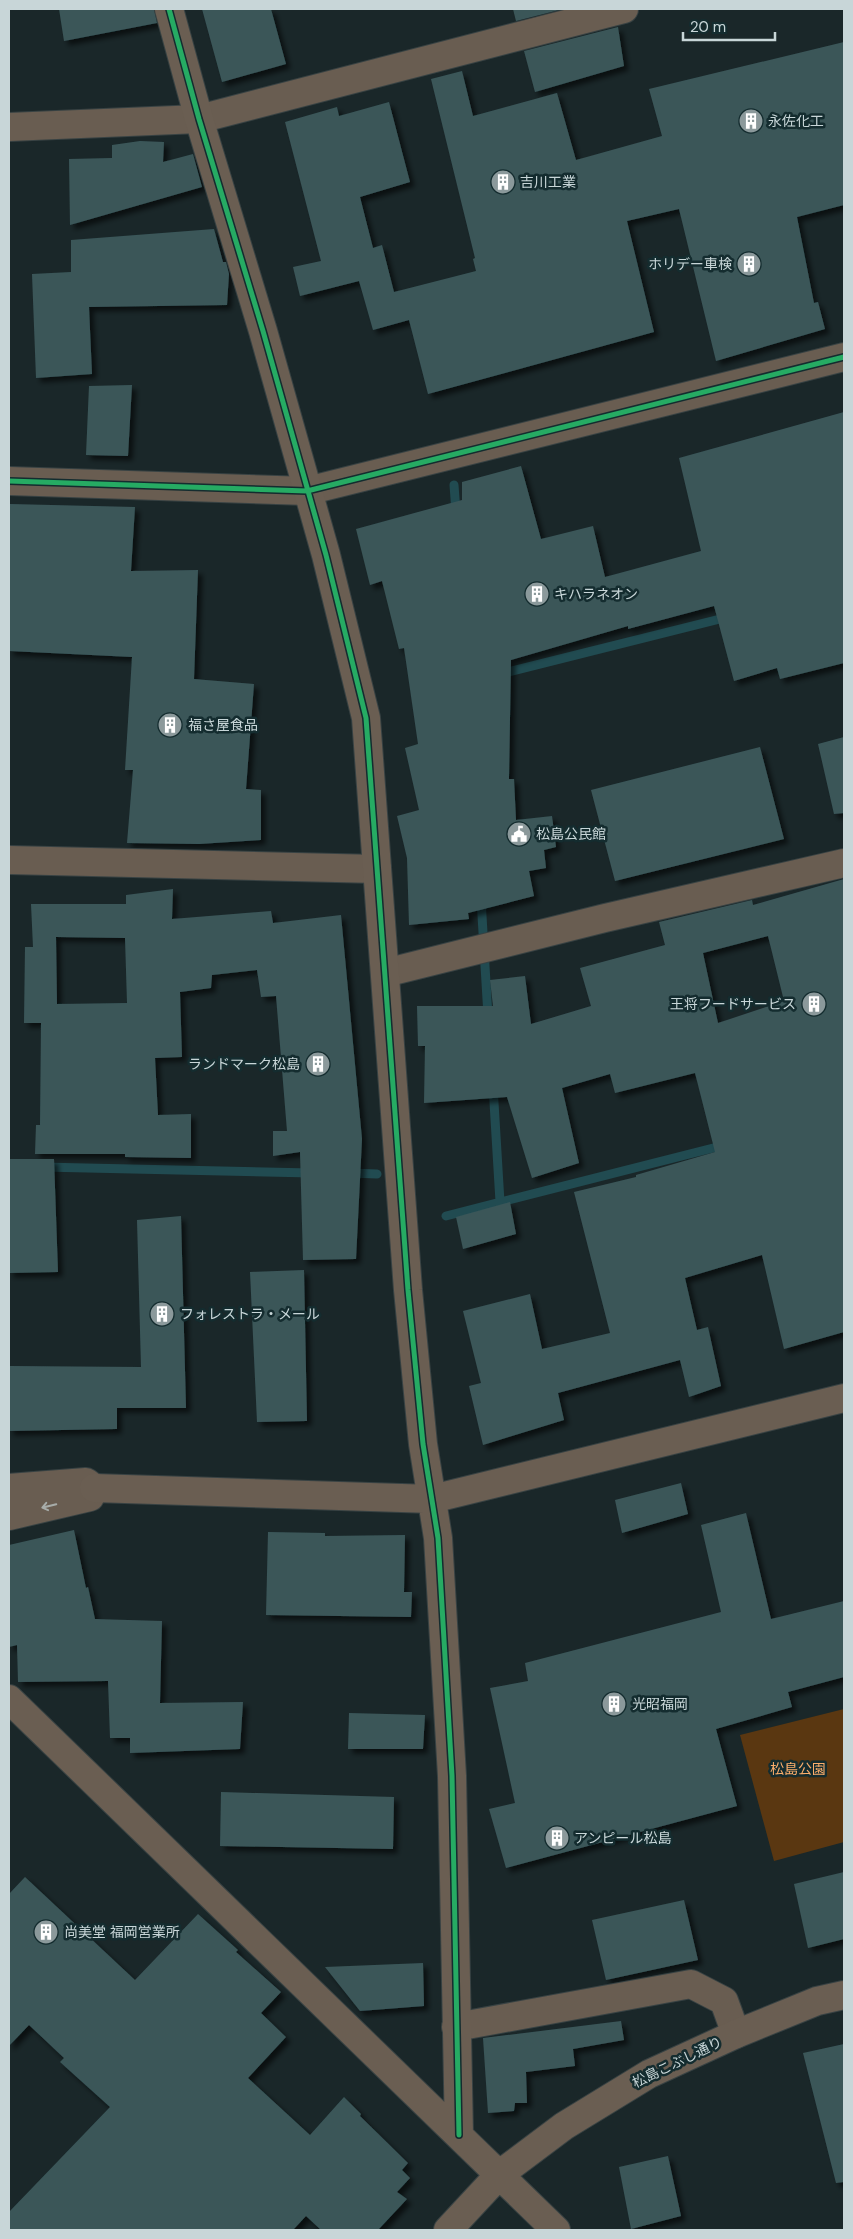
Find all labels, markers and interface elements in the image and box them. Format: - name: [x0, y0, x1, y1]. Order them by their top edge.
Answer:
- scale bar: [683, 10, 776, 42]
- text: 20 m: [690, 17, 726, 37]
- building icon: 永佐化工: [738, 108, 764, 134]
- place label: 永佐化工: [768, 112, 824, 130]
- building icon: 吉川工業: [490, 169, 516, 195]
- place label: 吉川工業: [520, 173, 576, 191]
- building icon: ホリデー車検: [736, 251, 762, 277]
- place label: ホリデー車検: [648, 255, 732, 273]
- building icon: キハラネオン: [524, 581, 550, 607]
- place label: キハラネオン: [554, 585, 638, 603]
- building icon: 福さ屋食品: [157, 712, 183, 738]
- place label: 福さ屋食品: [188, 716, 258, 734]
- public building icon: 松島公民館: [506, 821, 532, 847]
- place label: 松島公民館: [536, 825, 606, 843]
- building icon: 王将フードサービス: [801, 991, 827, 1017]
- place label: 王将フードサービス: [670, 995, 796, 1013]
- building icon: ランドマーク松島: [305, 1051, 331, 1077]
- place label: ランドマーク松島: [188, 1055, 300, 1073]
- building icon: フォレストラ・メール: [149, 1301, 175, 1327]
- place label: フォレストラ・メール: [180, 1305, 320, 1323]
- one-way arrow: [42, 1502, 58, 1512]
- building icon: 光昭福岡: [601, 1691, 627, 1717]
- place label: 光昭福岡: [632, 1695, 688, 1713]
- park label: 松島公園: [770, 1760, 826, 1778]
- building icon: アンピール松島: [544, 1825, 570, 1851]
- place label: アンピール松島: [574, 1829, 671, 1847]
- building icon: 尚美堂 福岡営業所: [33, 1919, 59, 1945]
- place label: 尚美堂 福岡営業所: [64, 1923, 180, 1941]
- street label: 松島こぶし通り: [629, 2032, 725, 2092]

